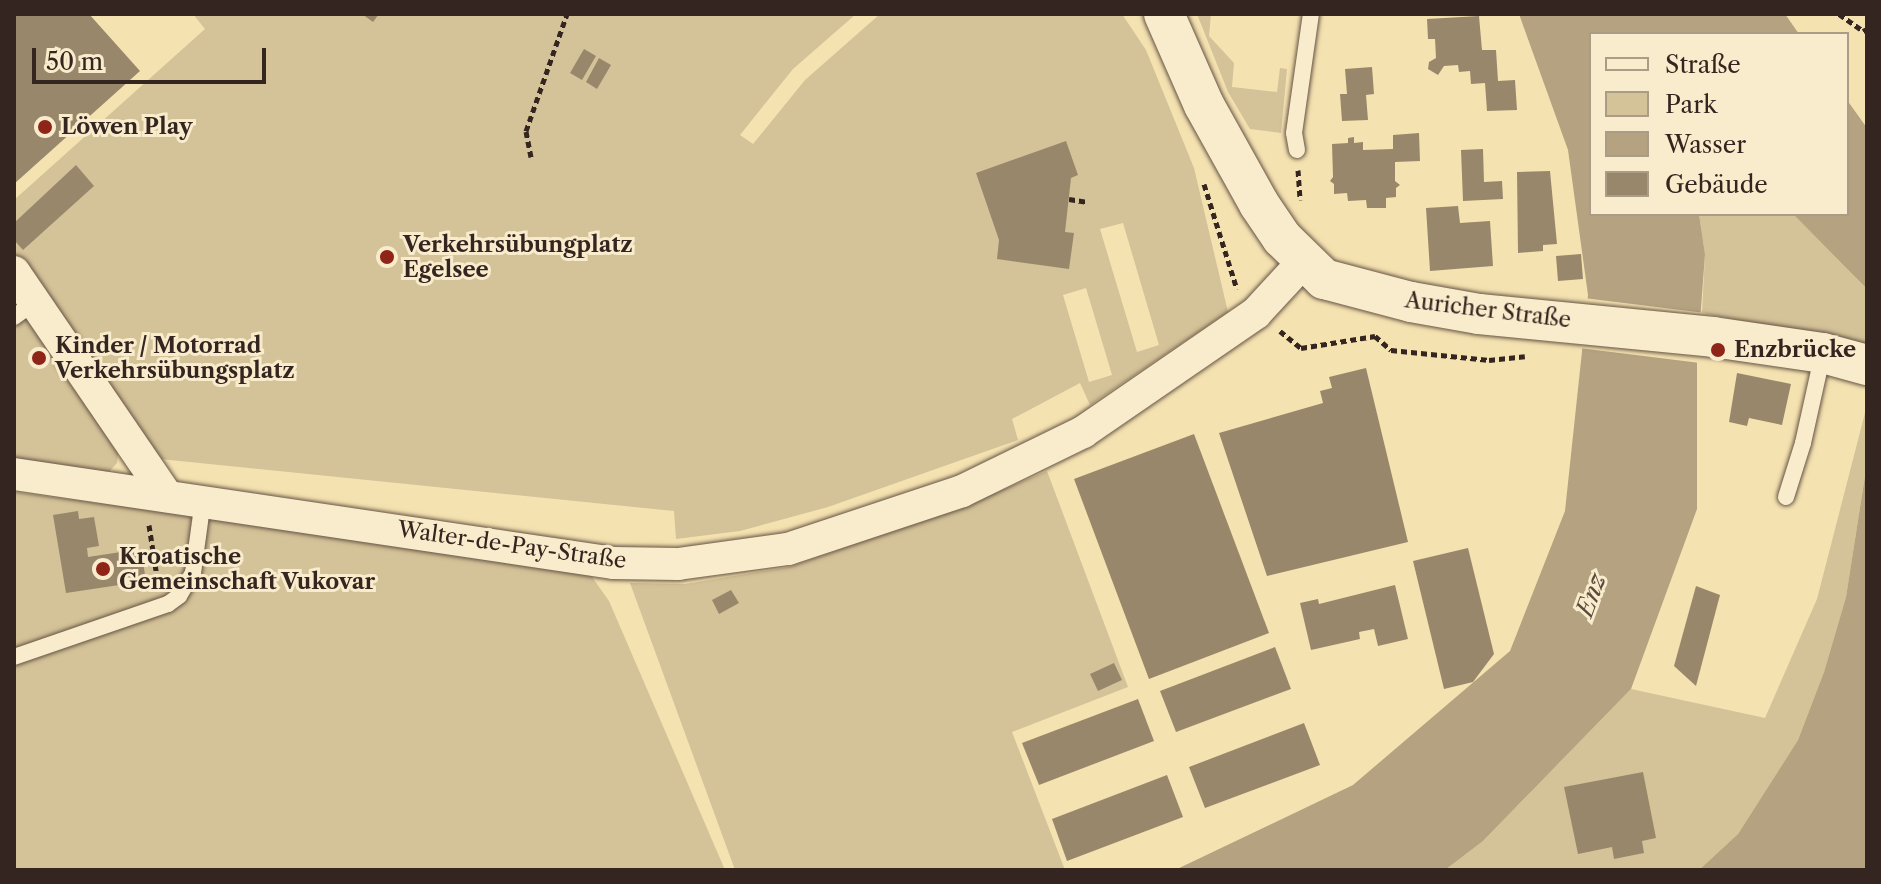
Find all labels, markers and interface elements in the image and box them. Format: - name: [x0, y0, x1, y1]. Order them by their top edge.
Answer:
- scale bar: [36, 32, 270, 82]
- legend: [1589, 32, 1849, 216]
- text: 50 m: [46, 47, 103, 76]
- text: Straße: [1665, 50, 1741, 79]
- text: Park: [1665, 90, 1717, 119]
- place label: Löwen Play: [61, 114, 192, 140]
- marker: Löwen Play: [36, 118, 54, 136]
- text: Wasser: [1665, 130, 1746, 159]
- text: Gebäude: [1665, 170, 1768, 199]
- place label: Verkehrsübungplatz Egelsee: [403, 231, 633, 282]
- marker: Verkehrsübungplatz Egelsee: [378, 248, 396, 266]
- street label: Auricher Straße: [1403, 287, 1573, 333]
- place label: Kinder / Motorrad Verkehrsübungsplatz: [55, 332, 295, 384]
- place label: Enzbrücke: [1734, 337, 1856, 363]
- marker: Enzbrücke: [1709, 341, 1727, 359]
- marker: Kinder / Motorrad Verkehrsübungsplatz: [30, 349, 48, 367]
- street label: Walter-de-Pay-Straße: [396, 516, 628, 574]
- place label: Kroatische Gemeinschaft Vukovar: [119, 543, 376, 594]
- marker: Kroatische Gemeinschaft Vukovar: [94, 560, 112, 578]
- water label: Enz: [1570, 569, 1612, 621]

